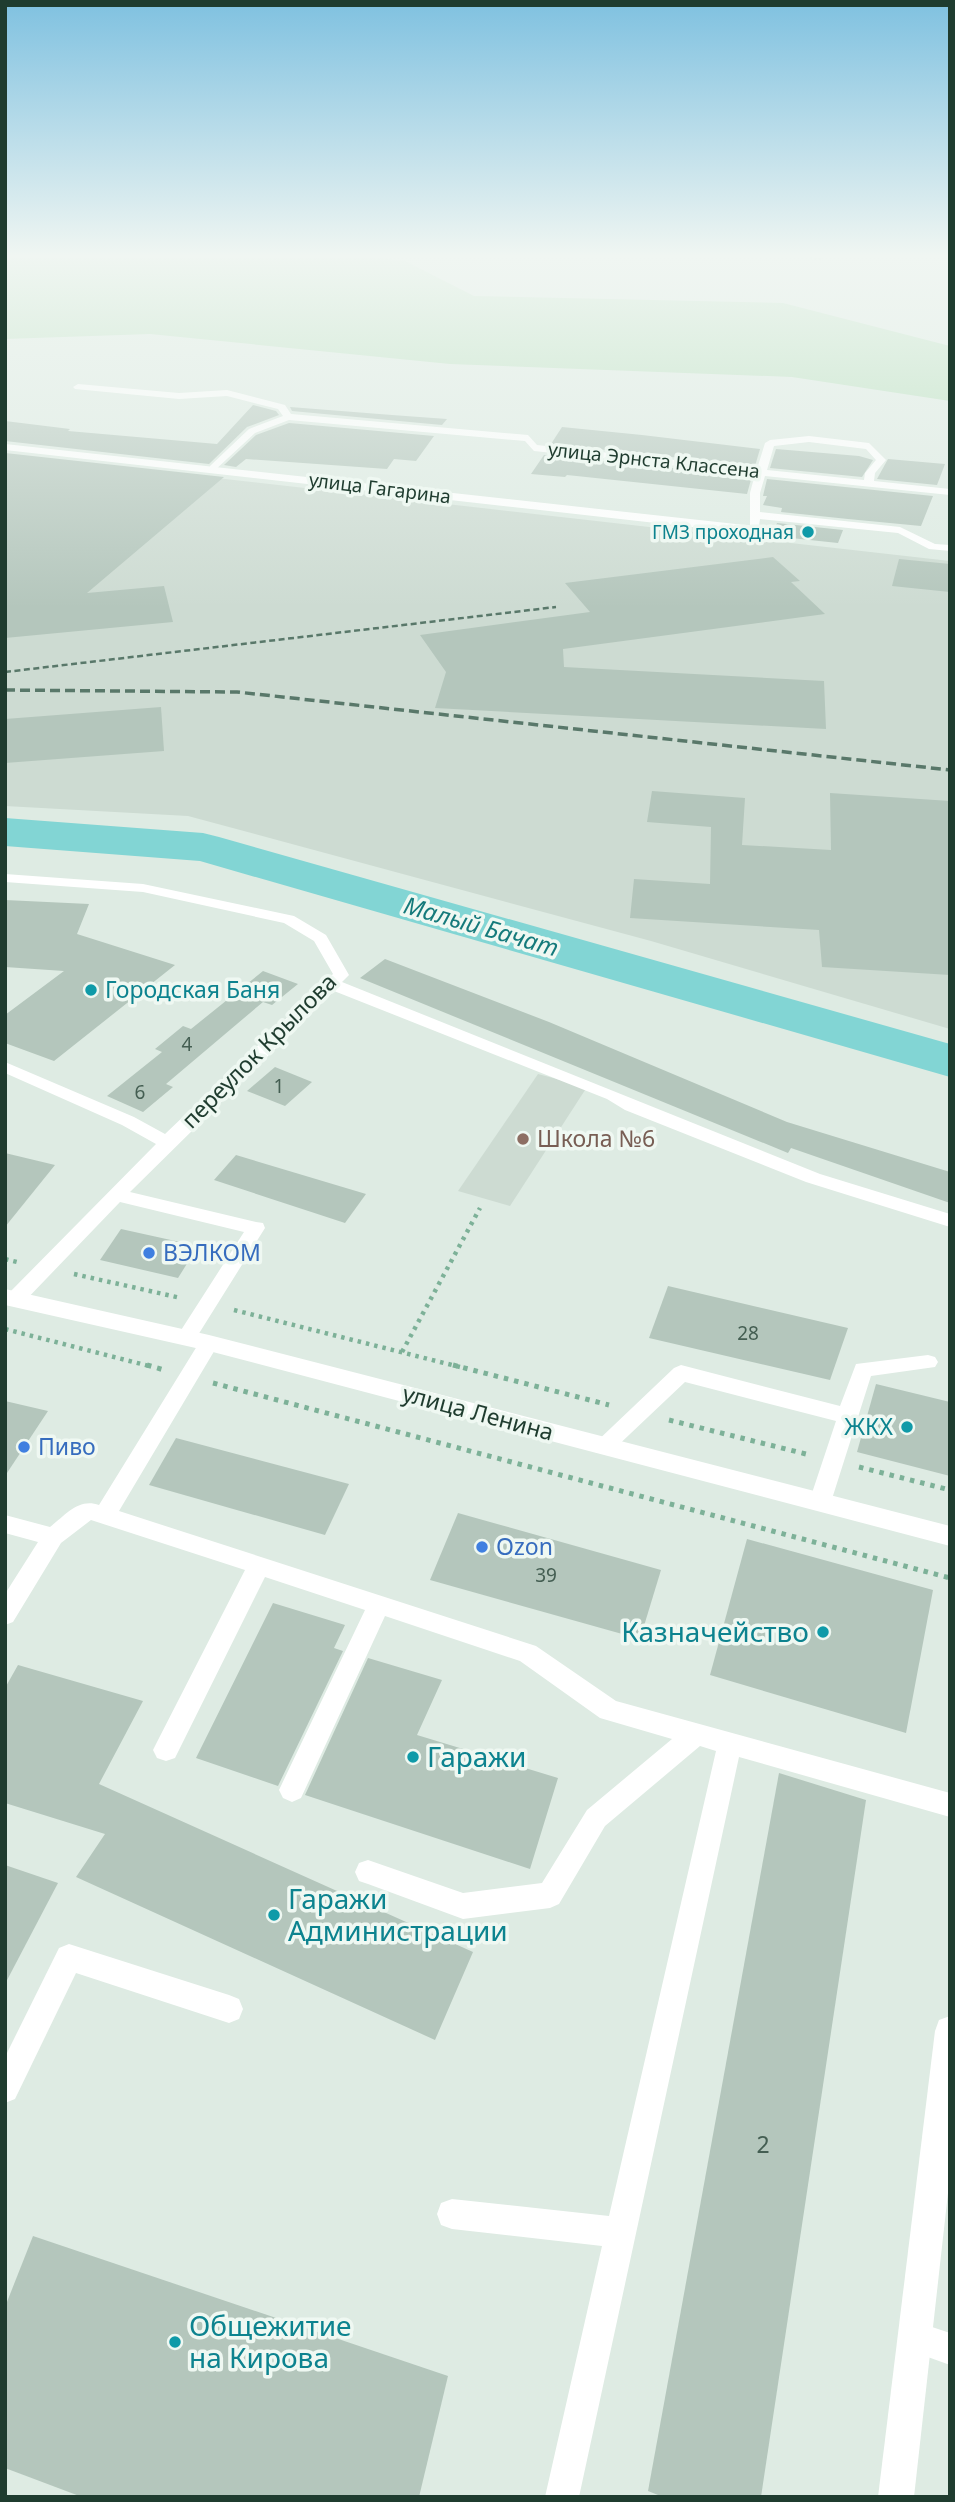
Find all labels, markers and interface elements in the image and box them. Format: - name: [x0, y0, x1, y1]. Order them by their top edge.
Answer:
- street label: улица Эрнста Классена: [547, 436, 761, 484]
- street label: улица Гагарина: [308, 466, 452, 510]
- place label: ГМЗ проходная: [652, 519, 794, 545]
- marker: ГМЗ проходная: [800, 524, 816, 540]
- water label: Малый Бачат: [400, 888, 563, 963]
- street label: переулок Крылова: [174, 966, 343, 1135]
- place label: Городская Баня: [105, 973, 280, 1005]
- marker: Городская Баня: [83, 982, 99, 998]
- house number: 4: [182, 1031, 193, 1057]
- house number: 1: [274, 1073, 284, 1099]
- house number: 6: [135, 1079, 145, 1105]
- place label: Школа №6: [537, 1122, 655, 1154]
- marker: Школа №6: [515, 1131, 531, 1147]
- place label: ВЭЛКОМ: [163, 1236, 261, 1268]
- marker: ВЭЛКОМ: [141, 1245, 157, 1261]
- house number: 28: [737, 1320, 759, 1346]
- street label: улица Ленина: [399, 1376, 557, 1448]
- place label: ЖКХ: [844, 1410, 893, 1442]
- marker: ЖКХ: [899, 1419, 915, 1435]
- place label: Пиво: [38, 1430, 96, 1462]
- marker: Пиво: [16, 1439, 32, 1455]
- place label: Ozon: [496, 1530, 553, 1562]
- marker: Ozon: [474, 1539, 490, 1555]
- house number: 39: [535, 1562, 557, 1588]
- place label: Казначейство: [621, 1612, 809, 1650]
- marker: Казначейство: [815, 1624, 831, 1640]
- place label: Гаражи: [427, 1737, 526, 1775]
- marker: Гаражи: [405, 1749, 421, 1765]
- place label: Гаражи Администрации: [288, 1879, 508, 1949]
- marker: Гаражи Администрации: [266, 1907, 282, 1923]
- house number: 2: [756, 2128, 770, 2160]
- place label: Общежитие на Кирова: [189, 2306, 352, 2376]
- marker: Общежитие на Кирова: [167, 2334, 183, 2350]

